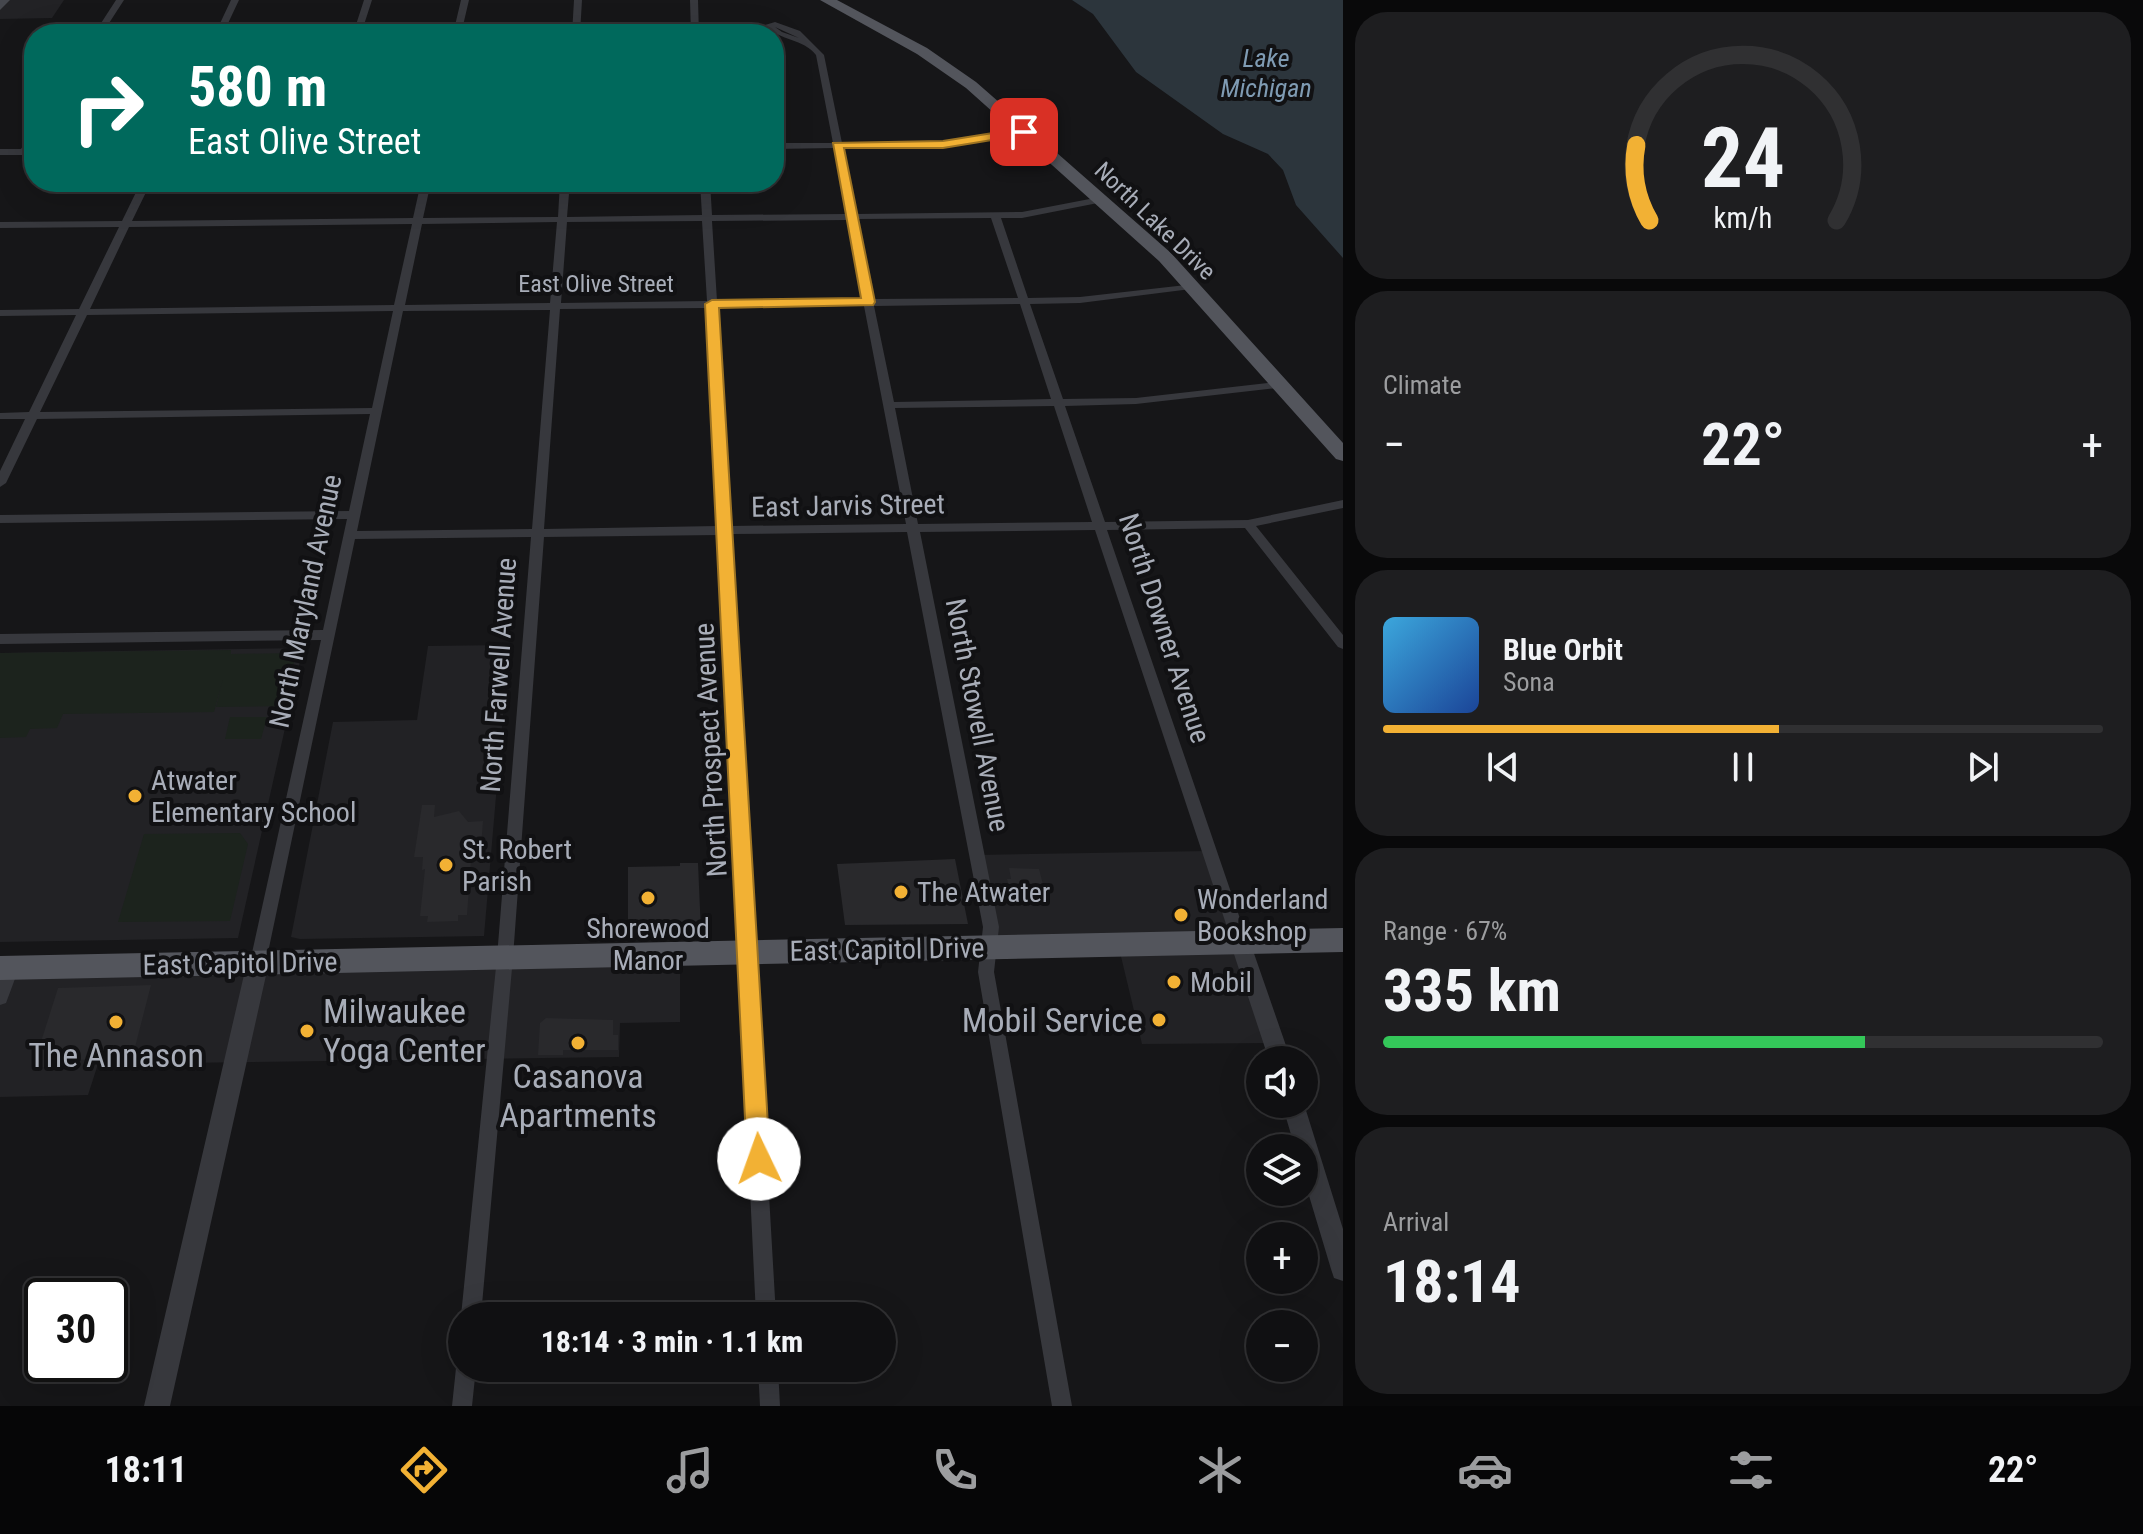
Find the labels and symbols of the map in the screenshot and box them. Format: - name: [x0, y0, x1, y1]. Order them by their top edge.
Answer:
- water label: Lake Michigan: [1220, 43, 1312, 103]
- pin: [990, 98, 1058, 166]
- street label: North Lake Drive: [1089, 156, 1221, 286]
- street label: East Olive Street: [518, 270, 674, 298]
- street label: North Maryland Avenue: [263, 471, 348, 731]
- street label: East Jarvis Street: [751, 487, 945, 524]
- street label: North Downer Avenue: [1112, 509, 1217, 747]
- street label: North Farwell Avenue: [474, 557, 523, 794]
- street label: North Stowell Avenue: [939, 596, 1016, 834]
- street label: North Prospect Avenue: [687, 622, 734, 878]
- place label: Atwater Elementary School: [151, 764, 356, 829]
- marker: Atwater Elementary School: [126, 787, 144, 805]
- place label: St. Robert Parish: [462, 833, 572, 898]
- marker: St. Robert Parish: [437, 856, 455, 874]
- place label: The Atwater: [917, 876, 1050, 909]
- marker: The Atwater: [892, 883, 910, 901]
- place label: Wonderland Bookshop: [1197, 883, 1328, 948]
- marker: Shorewood Manor: [639, 889, 657, 907]
- marker: Wonderland Bookshop: [1172, 906, 1190, 924]
- place label: Shorewood Manor: [586, 912, 710, 977]
- street label: East Capitol Drive: [789, 931, 985, 968]
- street label: East Capitol Drive: [142, 945, 338, 982]
- place label: Mobil: [1190, 966, 1252, 999]
- marker: Mobil: [1165, 973, 1183, 991]
- place label: Milwaukee Yoga Center: [323, 991, 486, 1070]
- place label: Mobil Service: [962, 1000, 1143, 1040]
- marker: Mobil Service: [1150, 1011, 1168, 1029]
- marker: The Annason: [107, 1013, 125, 1031]
- marker: Milwaukee Yoga Center: [298, 1022, 316, 1040]
- marker: Casanova Apartments: [569, 1034, 587, 1052]
- place label: The Annason: [28, 1035, 204, 1075]
- place label: Casanova Apartments: [499, 1056, 657, 1135]
- position arrow: [717, 1117, 801, 1201]
- speed limit sign: 30: [24, 1278, 128, 1382]

